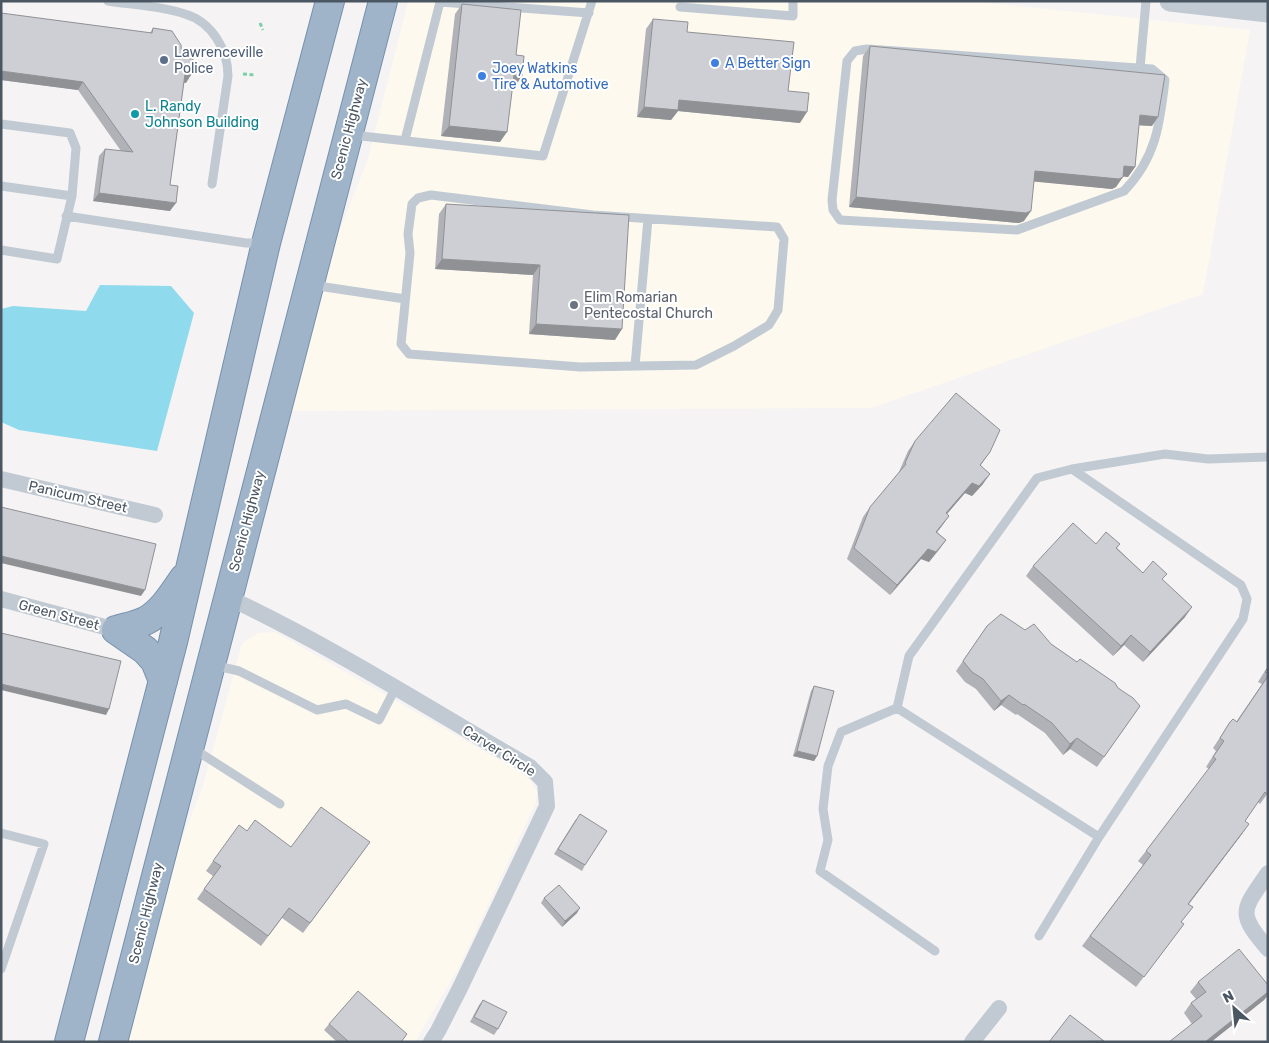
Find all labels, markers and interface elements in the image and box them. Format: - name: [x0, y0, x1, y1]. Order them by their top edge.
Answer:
- place label: Lawrenceville Police: [174, 44, 264, 77]
- marker: Lawrenceville Police: [158, 54, 170, 66]
- place label: A Better Sign: [725, 55, 811, 72]
- marker: A Better Sign: [709, 57, 721, 69]
- place label: Joey Watkins Tire & Automotive: [492, 60, 609, 93]
- marker: Joey Watkins Tire & Automotive: [476, 70, 488, 82]
- street label: Scenic Highway: [327, 76, 371, 181]
- place label: L. Randy Johnson Building: [145, 98, 259, 131]
- marker: L. Randy Johnson Building: [129, 108, 141, 120]
- place label: Elim Romarian Pentecostal Church: [584, 289, 713, 322]
- marker: Elim Romarian Pentecostal Church: [568, 299, 580, 311]
- street label: Scenic Highway: [225, 468, 269, 573]
- street label: Panicum Street: [27, 477, 130, 517]
- street label: Green Street: [17, 596, 102, 634]
- street label: Carver Circle: [459, 722, 539, 780]
- street label: Scenic Highway: [125, 860, 167, 965]
- north arrow: [1209, 983, 1259, 1033]
- text: N: [1220, 987, 1237, 1007]

